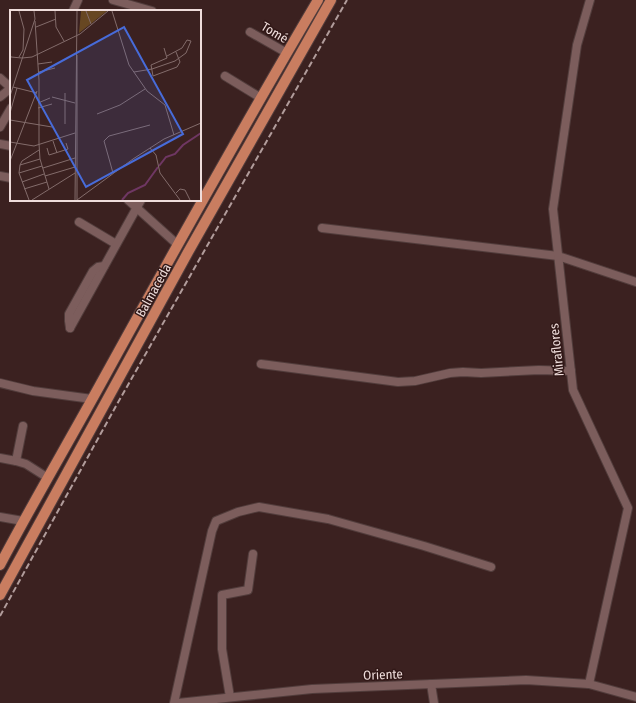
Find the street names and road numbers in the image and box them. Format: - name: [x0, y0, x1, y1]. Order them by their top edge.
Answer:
- street label: Tomé: [259, 19, 291, 46]
- street label: Balmaceda: [133, 261, 174, 319]
- street label: Miraflores: [546, 322, 567, 377]
- street label: Oriente: [363, 666, 403, 683]

